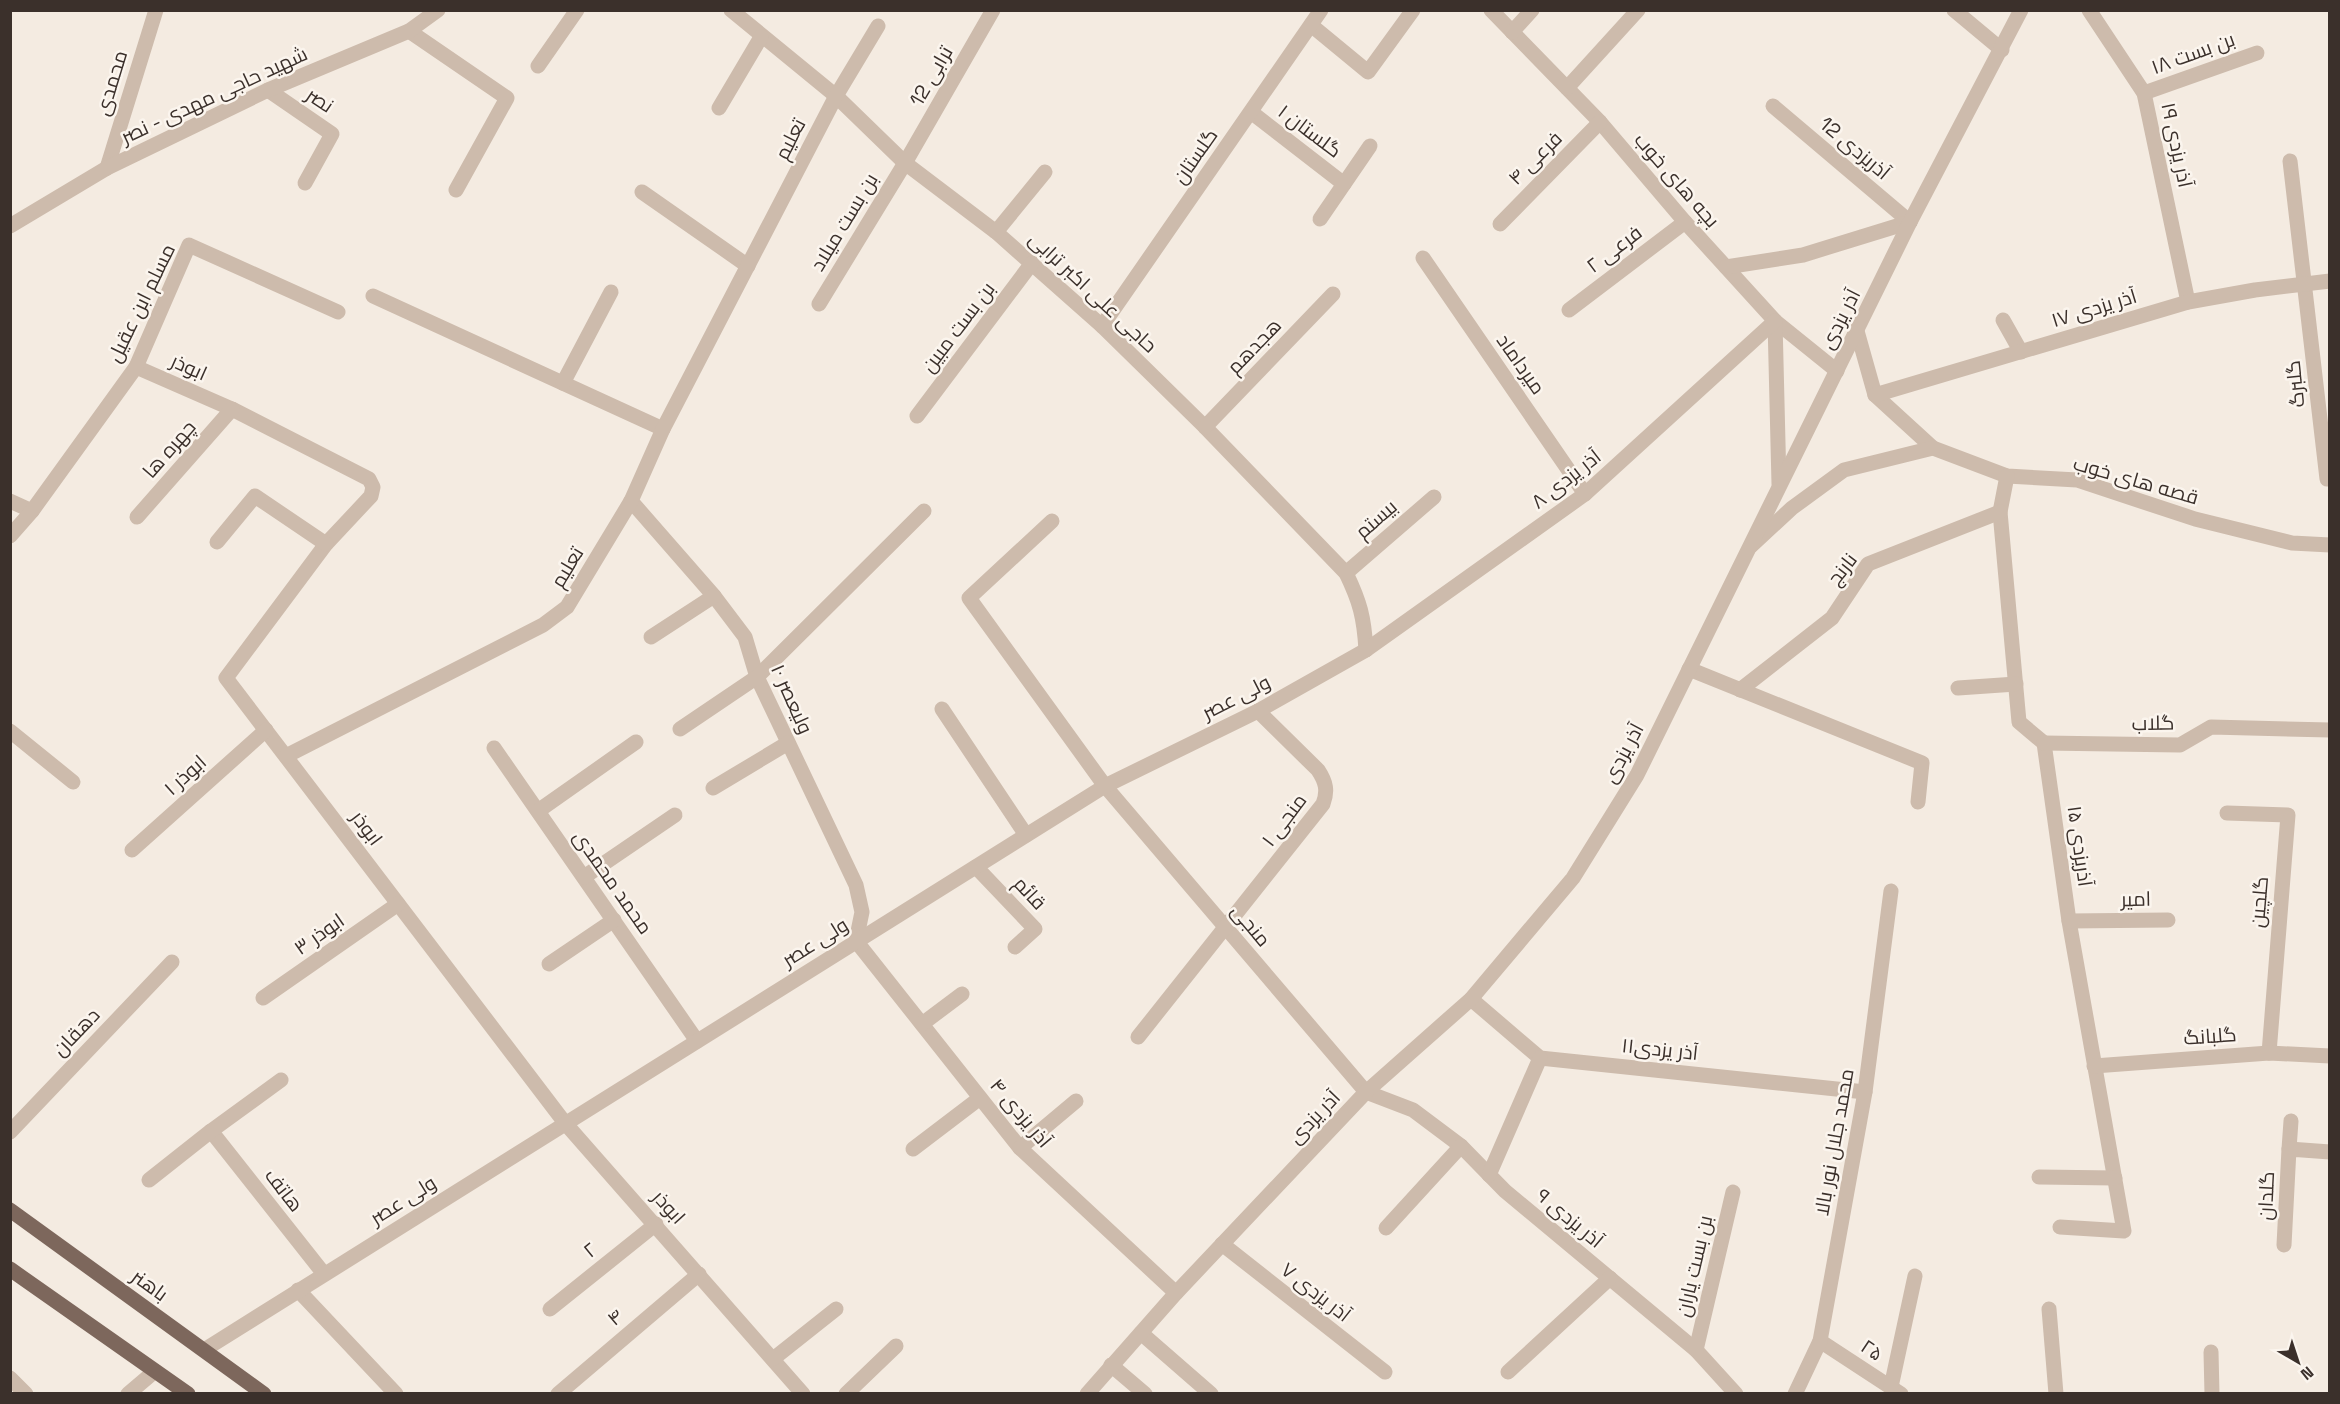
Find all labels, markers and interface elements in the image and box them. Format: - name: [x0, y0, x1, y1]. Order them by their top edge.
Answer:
- street label: بن بست ۱۸: [2148, 26, 2238, 80]
- street label: شهید حاجی مهدی - نصر: [116, 40, 311, 150]
- street label: ترابی 12: [903, 41, 959, 111]
- street label: محمدی: [89, 47, 133, 119]
- street label: نصر: [300, 81, 339, 119]
- street label: گلستان ۱: [1273, 99, 1347, 163]
- street label: آذر یزدی ۱۹: [2155, 100, 2199, 190]
- street label: آذریزدی 12: [1814, 111, 1896, 186]
- street label: تعلیم: [769, 113, 813, 165]
- street label: گلستان: [1167, 123, 1223, 189]
- street label: فرعی ۴: [1502, 125, 1568, 191]
- street label: بچه های خوب: [1629, 127, 1725, 233]
- street label: بن بست میلاد: [804, 168, 884, 276]
- street label: فرعی ۲: [1581, 220, 1647, 278]
- street label: حاجی علی اکبر ترابی: [1023, 226, 1163, 358]
- street label: مسلم ابن عقیل: [101, 239, 182, 367]
- street label: بن بست مبین: [915, 276, 1001, 378]
- street label: آذر یزدی ۱۷: [2048, 282, 2141, 333]
- street label: آذر یزدی: [1814, 284, 1866, 354]
- street label: هجدهم: [1221, 313, 1288, 380]
- street label: میرداماد: [1491, 329, 1551, 399]
- street label: ابوذر: [166, 347, 211, 386]
- street label: گلبرگ: [2280, 359, 2310, 409]
- street label: چهره ها: [137, 414, 201, 484]
- street label: ۸ آذر یزدی: [1526, 443, 1607, 514]
- street label: قصه های خوب: [2070, 450, 2202, 510]
- street label: بیستم: [1350, 494, 1403, 545]
- street label: تعلیم: [545, 541, 590, 593]
- street label: نارنج: [1821, 547, 1864, 591]
- street label: ۱۰ ولیعصر: [765, 660, 819, 738]
- street label: ولی عصر: [1196, 669, 1275, 726]
- street label: گلاب: [2131, 710, 2175, 736]
- street label: آذر یزدی: [1596, 718, 1650, 788]
- street label: ابوذر ۱: [158, 749, 212, 801]
- street label: منجی ۱: [1256, 788, 1312, 852]
- street label: ۱۵ آذریزدی: [2061, 804, 2099, 889]
- street label: ابوذر: [345, 805, 389, 851]
- street label: محمد محمدی: [568, 825, 658, 939]
- street label: قائم: [1007, 871, 1052, 916]
- street label: گلچین: [2244, 875, 2274, 929]
- street label: امیر: [2120, 886, 2151, 912]
- street label: منجی: [1225, 898, 1277, 952]
- street label: ابوذر ۳: [289, 907, 349, 961]
- street label: ولی عصر: [776, 912, 853, 973]
- street label: دهقان: [47, 1002, 105, 1062]
- street label: گلبانگ: [2183, 1021, 2237, 1051]
- street label: آذر یزدی۱۱: [1620, 1032, 1700, 1066]
- street label: محمد جلال نور بالا: [1808, 1067, 1860, 1217]
- street label: ۴ آذر یزدی: [984, 1073, 1058, 1154]
- street label: آذر یزدی: [1282, 1084, 1346, 1149]
- street label: هاتف: [259, 1163, 309, 1217]
- street label: ولی عصر: [364, 1170, 441, 1231]
- street label: گلدان: [2252, 1171, 2280, 1221]
- street label: آذر یزدی ۹: [1531, 1182, 1609, 1254]
- street label: ابوذر: [646, 1184, 691, 1230]
- street label: بن بست یاران: [1670, 1213, 1718, 1319]
- street label: ۲: [578, 1237, 602, 1263]
- street label: آذر یزدی ۷: [1276, 1257, 1357, 1328]
- street label: باهنر: [126, 1262, 173, 1307]
- street label: ۴: [602, 1303, 628, 1331]
- north arrow: [2268, 1332, 2328, 1392]
- street label: ۲۵: [1856, 1333, 1888, 1367]
- text: N: [2296, 1362, 2318, 1385]

